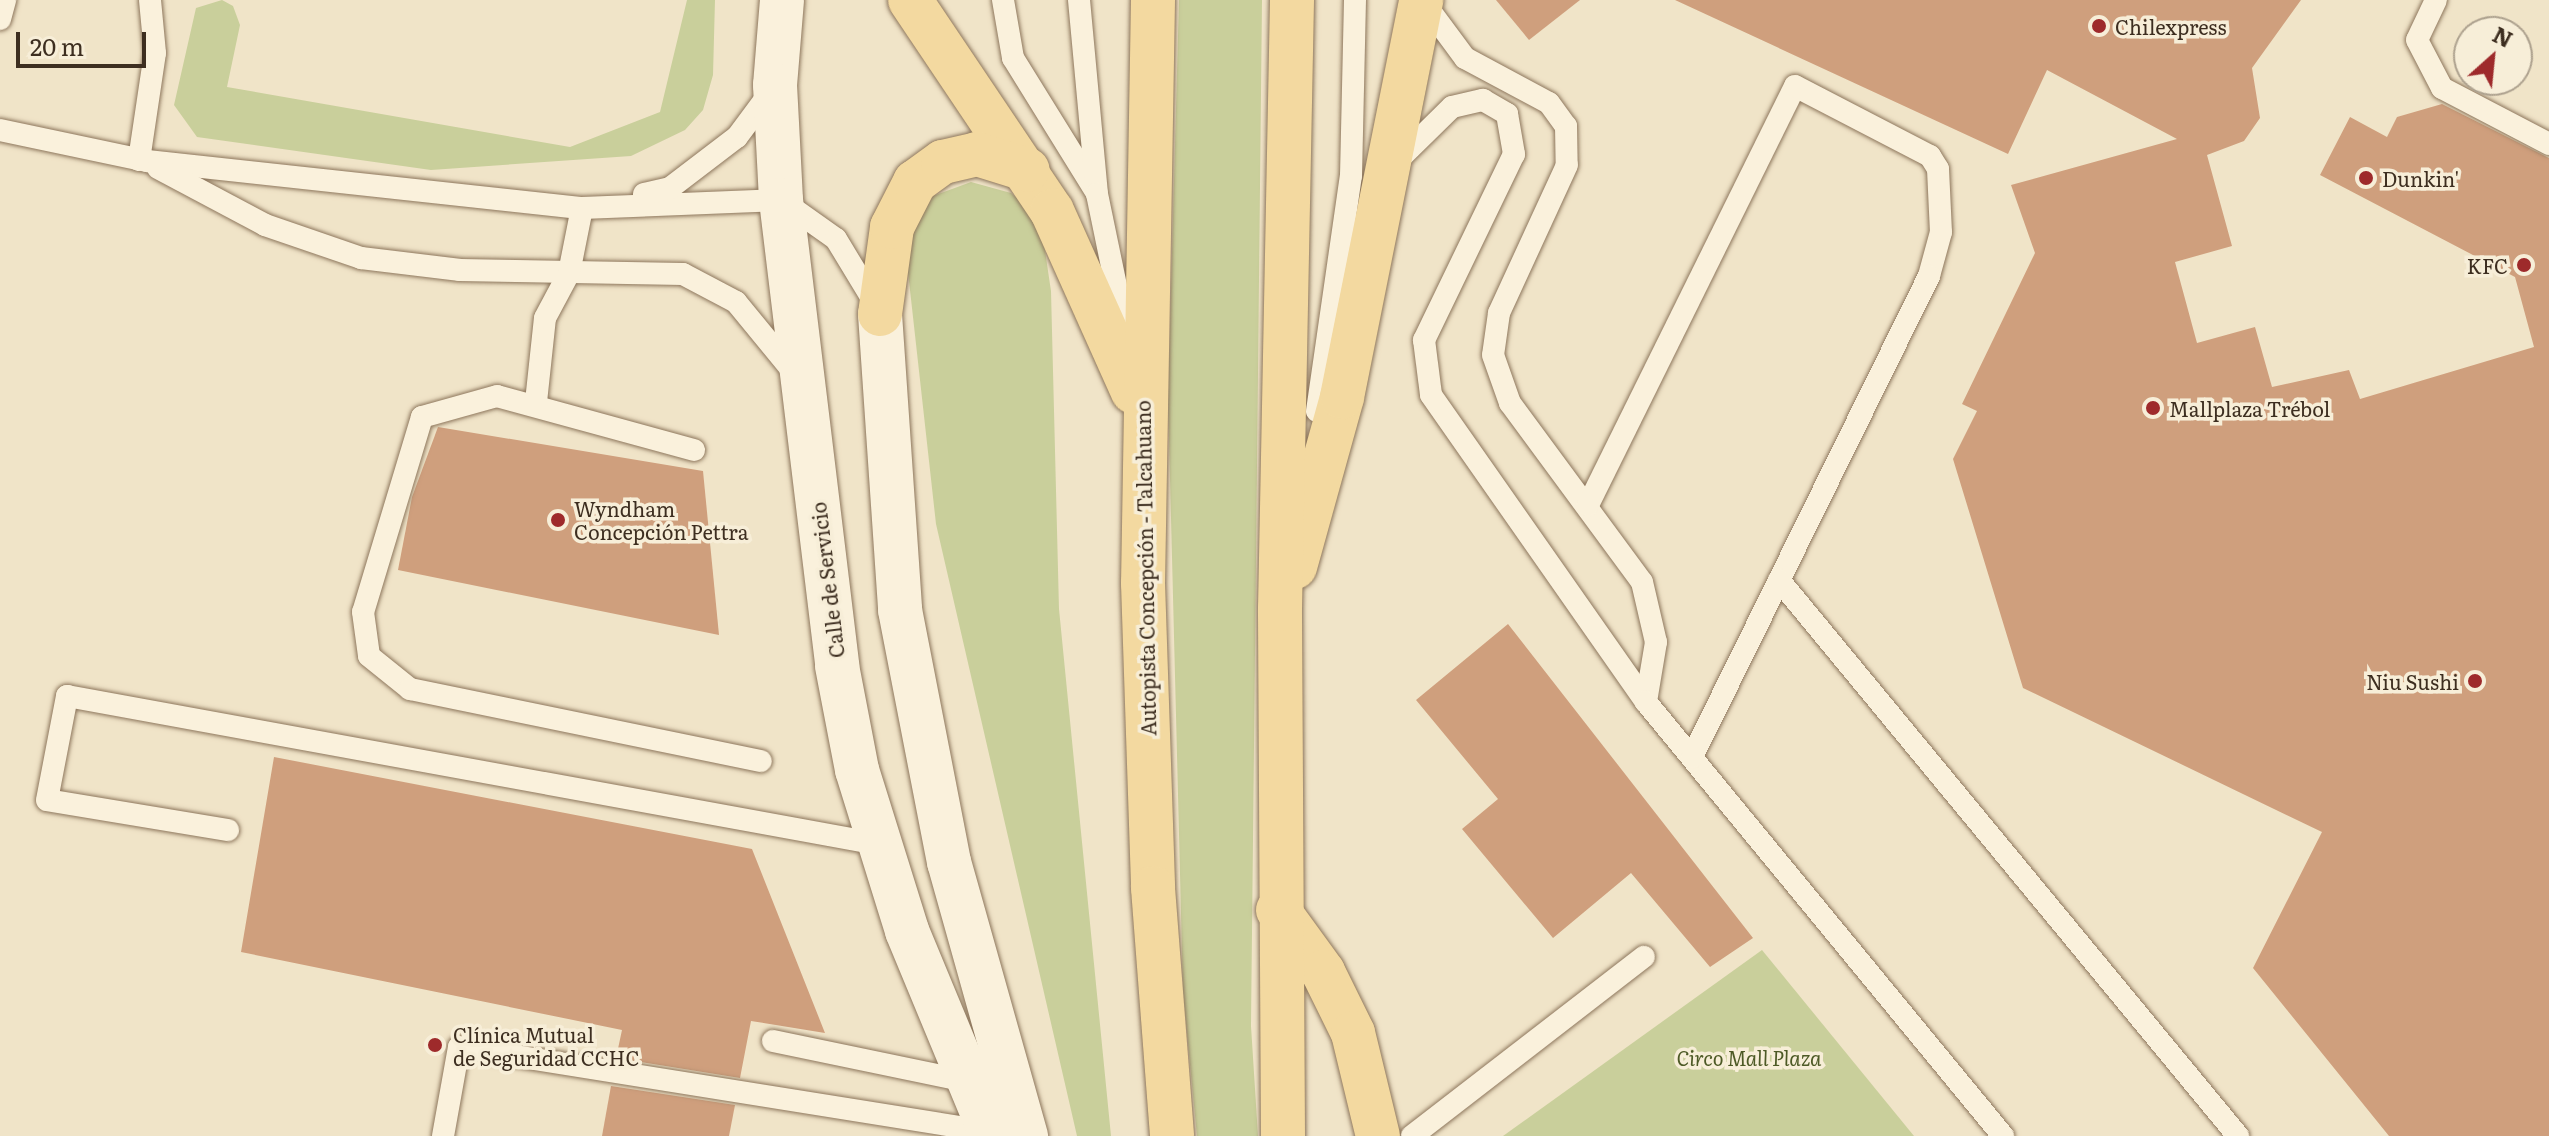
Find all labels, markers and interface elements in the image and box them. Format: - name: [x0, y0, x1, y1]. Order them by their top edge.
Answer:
- place label: Chilexpress: [2115, 14, 2226, 38]
- scale bar: [20, 16, 150, 66]
- north arrow: [2453, 16, 2533, 96]
- marker: Chilexpress: [2090, 17, 2108, 35]
- text: N: [2487, 17, 2519, 55]
- text: 20 m: [30, 28, 84, 63]
- place label: Dunkin': [2382, 166, 2459, 190]
- marker: Dunkin': [2357, 169, 2375, 187]
- place label: KFC: [2467, 253, 2508, 277]
- marker: KFC: [2515, 256, 2533, 274]
- place label: Mallplaza Trébol: [2169, 396, 2330, 420]
- marker: Mallplaza Trébol: [2144, 399, 2162, 417]
- street label: Autopista Concepción - Talcahuano: [1130, 400, 1160, 736]
- place label: Wyndham Concepción Pettra: [574, 496, 749, 543]
- street label: Calle de Servicio: [806, 501, 848, 659]
- marker: Wyndham Concepción Pettra: [549, 511, 567, 529]
- place label: Niu Sushi: [2366, 669, 2459, 693]
- marker: Niu Sushi: [2466, 672, 2484, 690]
- place label: Clínica Mutual de Seguridad CCHC: [453, 1022, 639, 1069]
- marker: Clínica Mutual de Seguridad CCHC: [424, 1034, 446, 1056]
- park label: Circo Mall Plaza: [1677, 1045, 1821, 1069]

